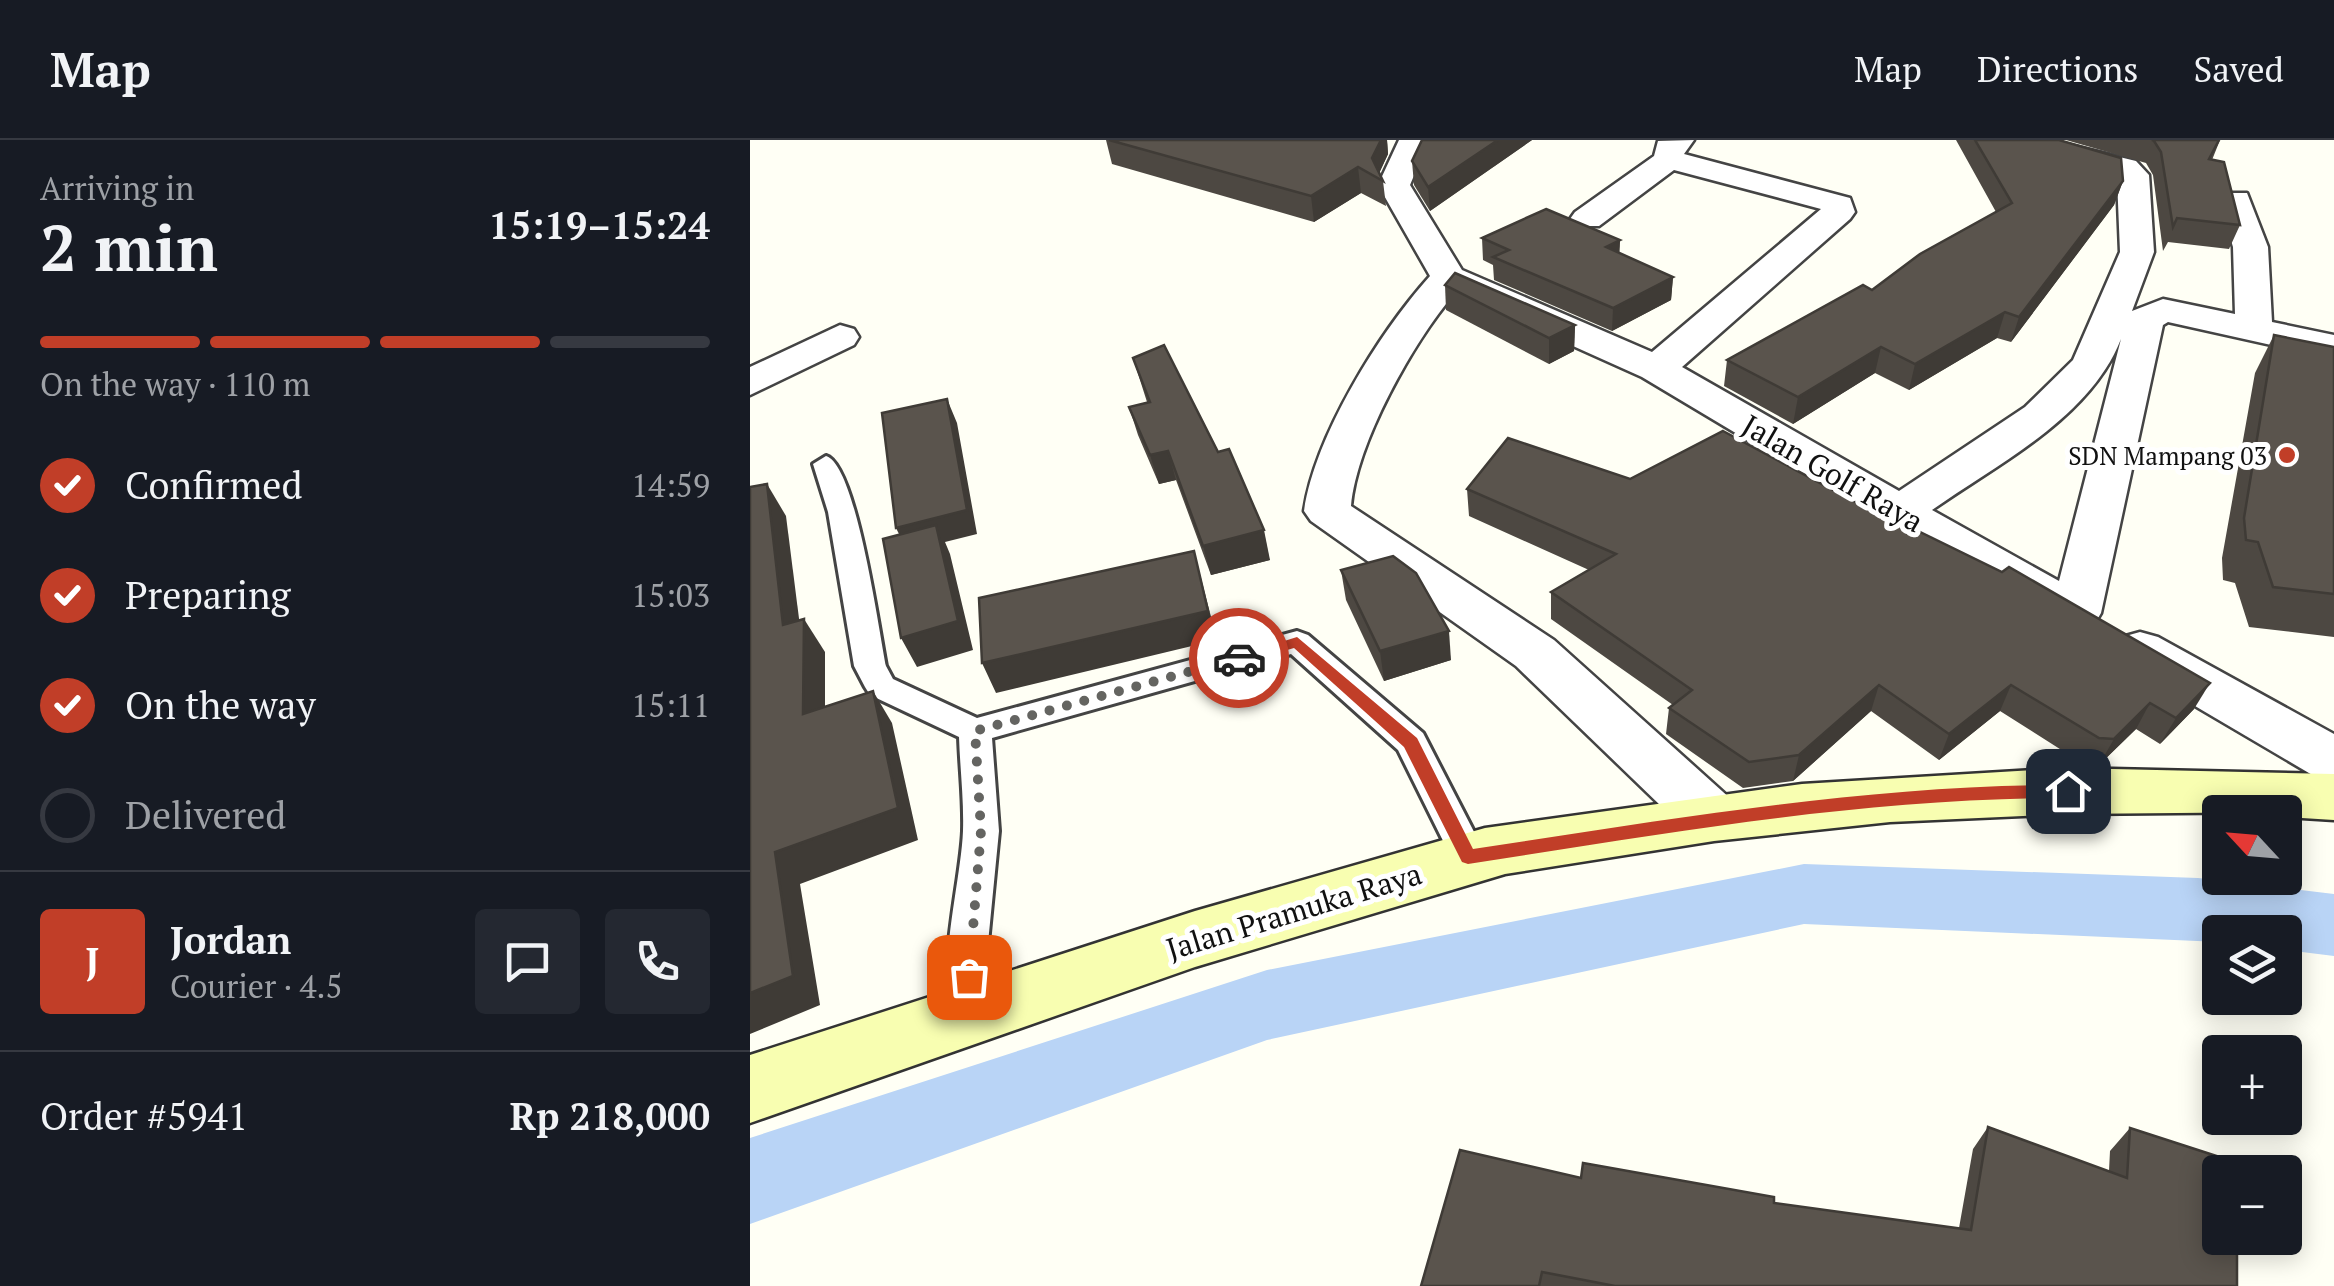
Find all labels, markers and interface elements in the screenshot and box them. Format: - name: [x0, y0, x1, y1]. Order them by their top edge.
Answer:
- text: Map: [50, 37, 151, 101]
- text: Map: [1854, 46, 1922, 92]
- text: Directions: [1977, 46, 2138, 92]
- text: Saved: [2193, 46, 2284, 92]
- text: Arriving in: [40, 167, 194, 209]
- text: 15:19–15:24: [488, 200, 710, 250]
- text: 2 min: [40, 203, 218, 290]
- text: On the way · 110 m: [40, 363, 310, 405]
- street label: Jalan Golf Raya: [1735, 405, 1931, 541]
- place label: SDN Mampang 03: [2068, 439, 2267, 472]
- marker: SDN Mampang 03: [2276, 444, 2298, 466]
- icon: check: [40, 458, 95, 513]
- text: Confirmed: [125, 460, 303, 510]
- text: 14:59: [631, 464, 710, 506]
- icon: check: [40, 568, 95, 623]
- text: Preparing: [125, 570, 291, 620]
- text: 15:03: [631, 574, 710, 616]
- courier: [1189, 608, 1289, 708]
- icon: car: [1212, 631, 1267, 686]
- icon: check: [40, 678, 95, 733]
- text: On the way: [125, 680, 316, 730]
- text: 15:11: [631, 684, 710, 726]
- pin: [2026, 749, 2111, 834]
- icon: home: [2041, 764, 2096, 819]
- text: Delivered: [125, 790, 286, 840]
- north arrow: [2202, 795, 2302, 895]
- map controls: [2202, 795, 2302, 1255]
- street label: Jalan Pramuka Raya: [1162, 853, 1426, 969]
- button: chat: [475, 909, 580, 1014]
- button: phone: [605, 909, 710, 1014]
- text: Jordan: [170, 915, 291, 965]
- button: layers: [2202, 915, 2302, 1015]
- pin: [927, 935, 1012, 1020]
- text: J: [86, 936, 99, 986]
- icon: bag: [942, 950, 997, 1005]
- text: Courier · 4.5: [170, 965, 342, 1007]
- button: +: [2202, 1035, 2302, 1135]
- text: Order #5941: [40, 1091, 248, 1141]
- text: Rp 218,000: [510, 1091, 710, 1141]
- button: −: [2202, 1155, 2302, 1255]

